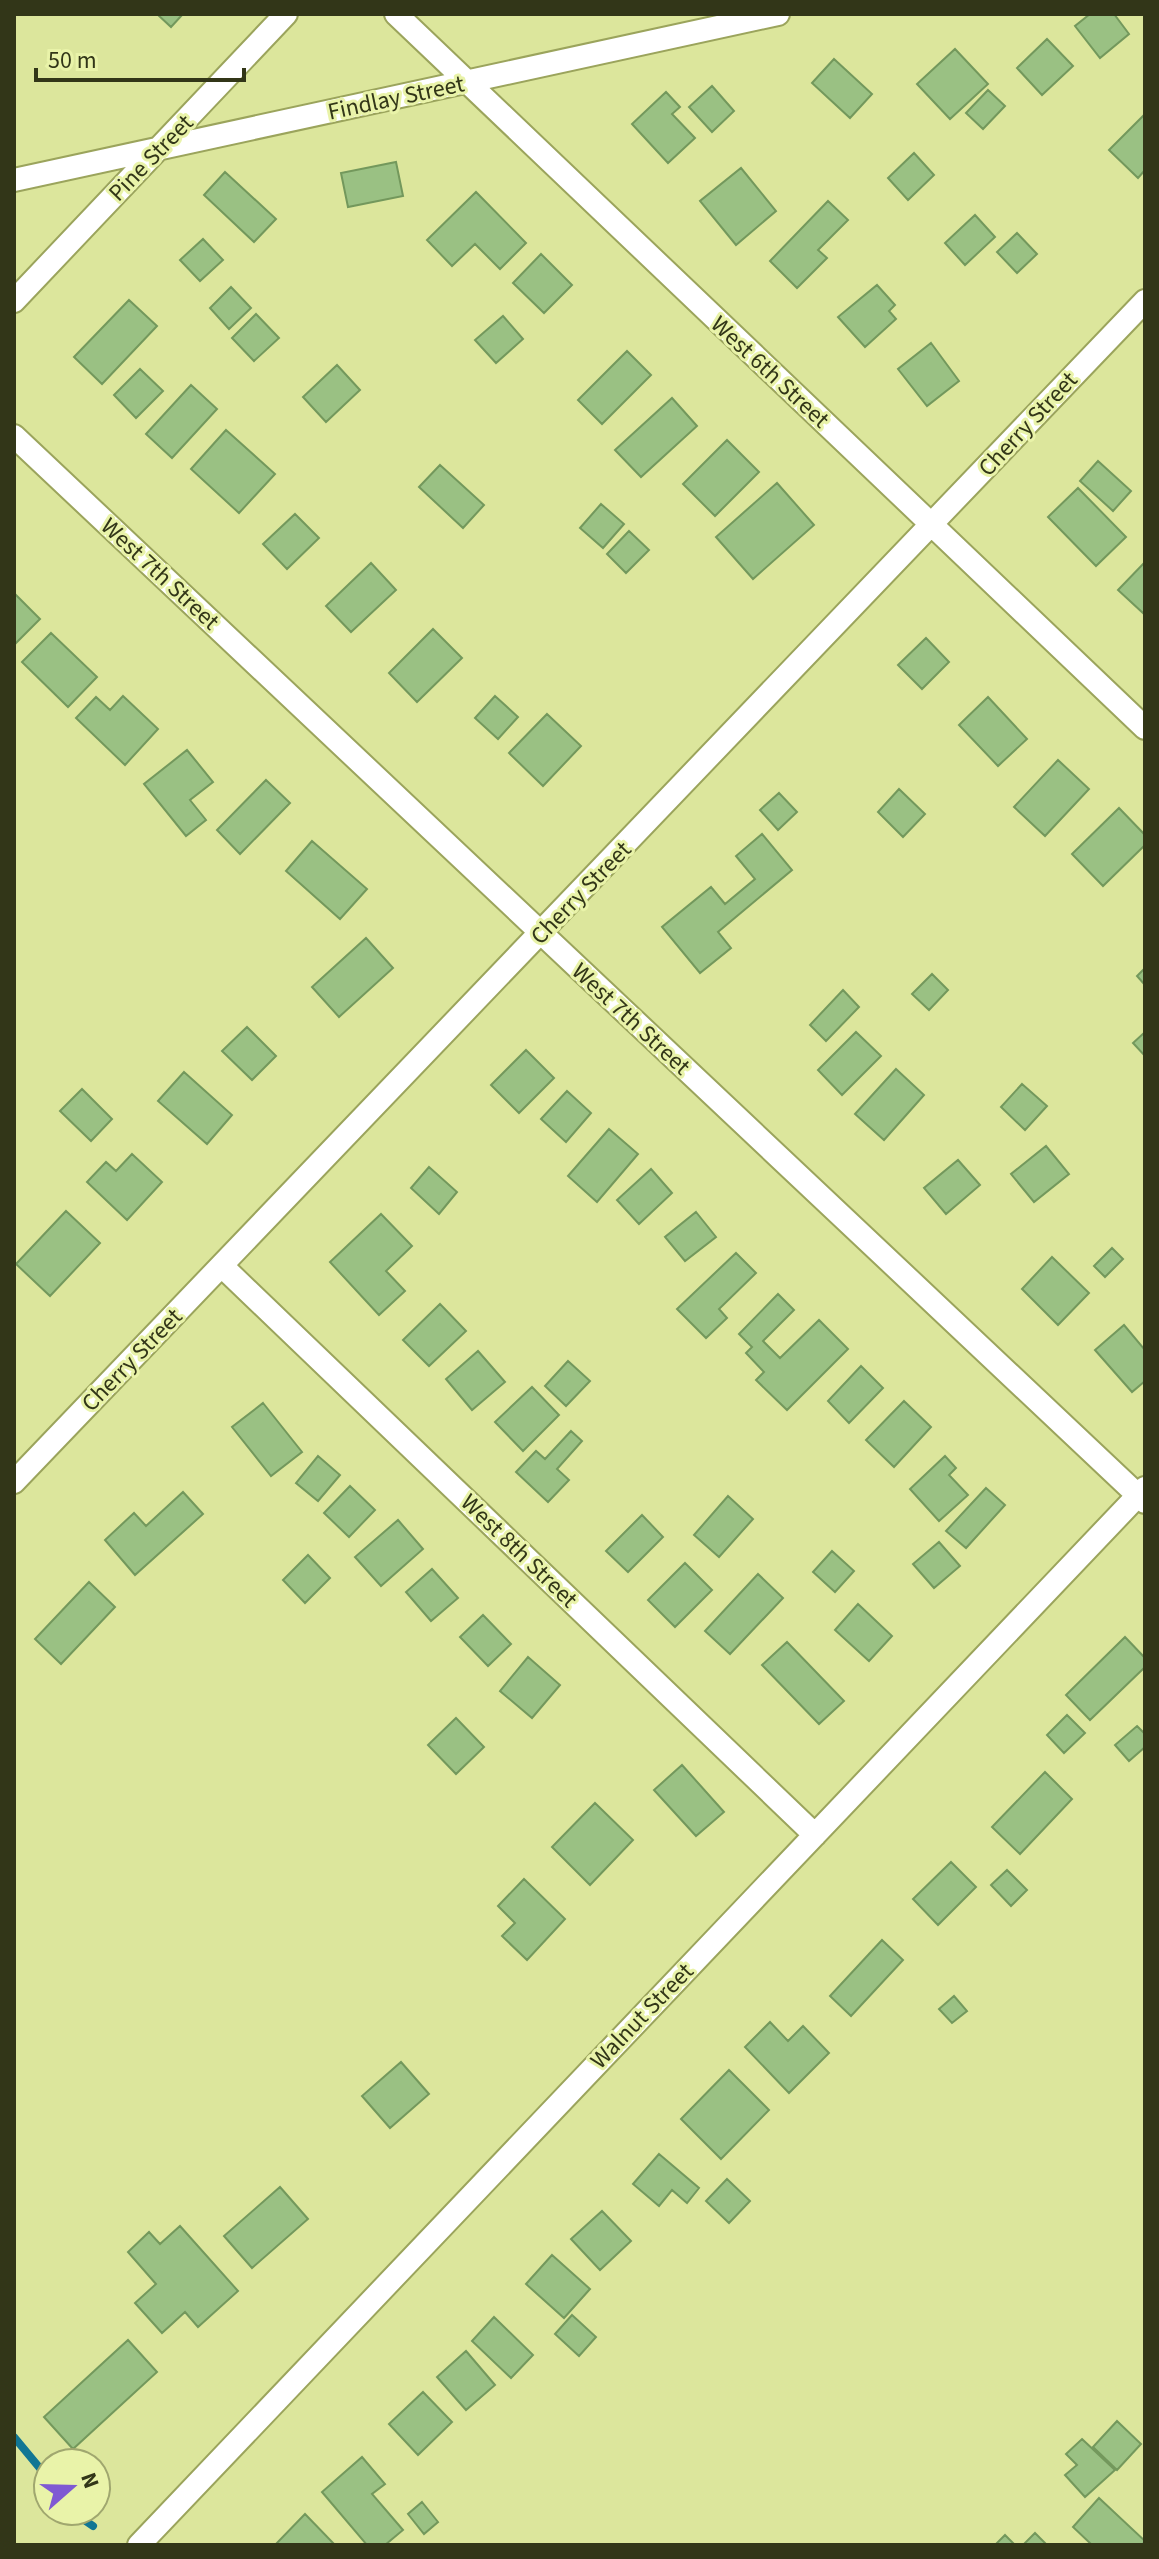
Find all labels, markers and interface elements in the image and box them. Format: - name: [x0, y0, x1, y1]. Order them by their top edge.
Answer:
- scale bar: [36, 32, 244, 82]
- text: 50 m: [48, 43, 97, 78]
- street label: Findlay Street: [325, 66, 467, 130]
- street label: Pine Street: [100, 106, 202, 210]
- street label: West 6th Street: [703, 308, 837, 436]
- street label: Cherry Street: [970, 364, 1086, 484]
- street label: West 7th Street: [93, 510, 227, 638]
- street label: Cherry Street: [523, 833, 639, 953]
- street label: West 7th Street: [564, 955, 698, 1083]
- street label: Cherry Street: [74, 1300, 190, 1420]
- street label: West 8th Street: [452, 1486, 586, 1616]
- street label: Walnut Street: [582, 1955, 702, 2077]
- north arrow: [32, 2447, 112, 2527]
- text: N: [72, 2468, 107, 2493]

